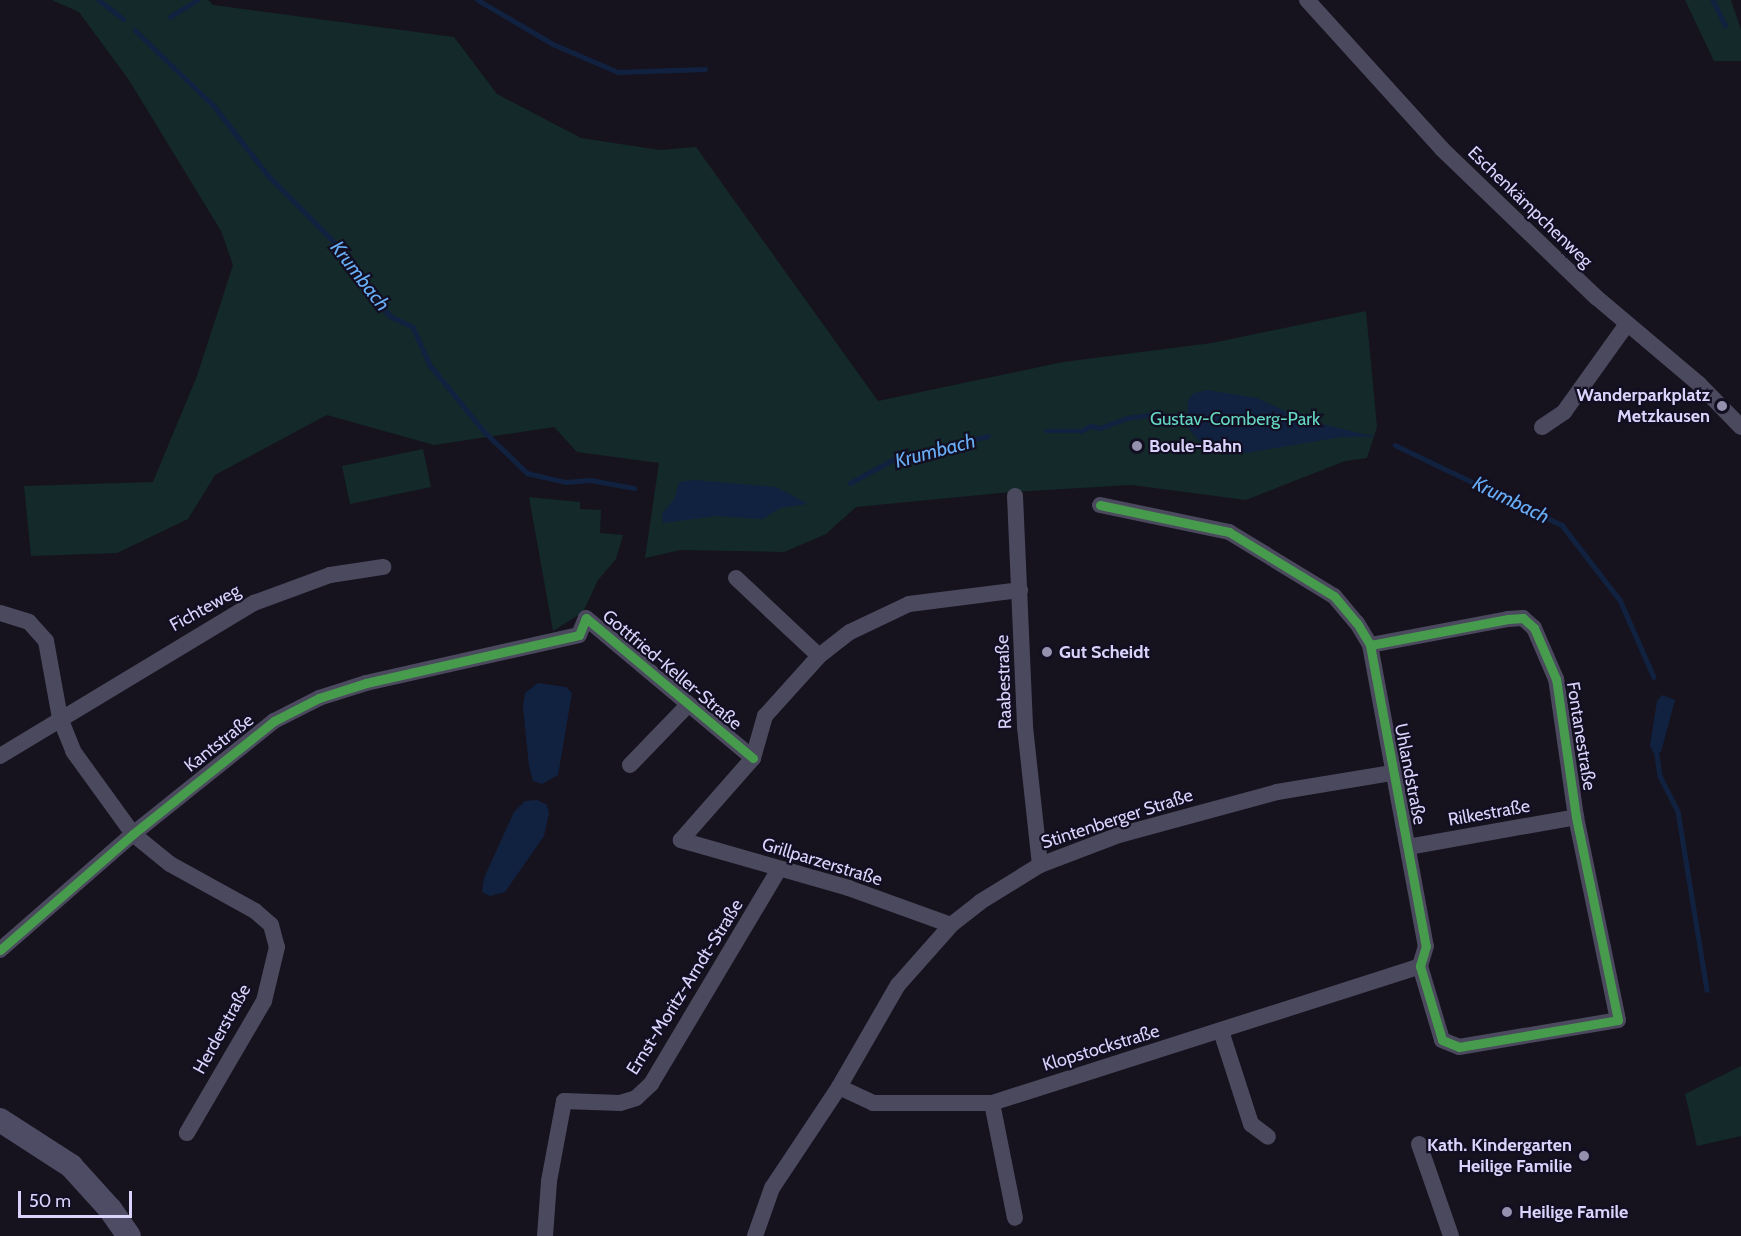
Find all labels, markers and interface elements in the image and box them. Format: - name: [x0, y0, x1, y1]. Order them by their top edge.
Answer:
- street label: Eschenkämpchenweg: [1463, 142, 1597, 272]
- water label: Krumbach: [325, 236, 395, 316]
- place label: Wanderparkplatz Metzkausen: [1576, 385, 1710, 428]
- marker: Wanderparkplatz Metzkausen: [1715, 399, 1729, 413]
- park label: Gustav-Comberg-Park: [1150, 408, 1320, 430]
- water label: Krumbach: [892, 429, 978, 473]
- place label: Boule-Bahn: [1149, 435, 1242, 457]
- marker: Boule-Bahn: [1130, 439, 1144, 453]
- water label: Krumbach: [1469, 471, 1553, 529]
- street label: Fichteweg: [166, 580, 244, 636]
- street label: Gottfried-Keller-Straße: [598, 605, 746, 735]
- street label: Raabestraße: [992, 634, 1016, 730]
- place label: Gut Scheidt: [1059, 641, 1150, 663]
- marker: Gut Scheidt: [1040, 645, 1054, 659]
- street label: Fontanestraße: [1562, 680, 1600, 792]
- street label: Kantstraße: [180, 709, 258, 777]
- street label: Uhlandstraße: [1390, 722, 1430, 826]
- street label: Stintenberger Straße: [1039, 784, 1195, 854]
- street label: Rilkestraße: [1446, 795, 1532, 831]
- street label: Grillparzerstraße: [759, 833, 885, 891]
- street label: Ernst-Moritz-Arndt-Straße: [622, 895, 748, 1079]
- street label: Herderstraße: [188, 980, 256, 1078]
- street label: Klopstockstraße: [1040, 1020, 1162, 1076]
- place label: Kath. Kindergarten Heilige Familie: [1427, 1135, 1572, 1178]
- marker: Kath. Kindergarten Heilige Familie: [1577, 1149, 1591, 1163]
- scale bar: [21, 1179, 135, 1217]
- text: 50 m: [29, 1190, 71, 1212]
- place label: Heilige Famile: [1519, 1201, 1628, 1223]
- marker: Heilige Famile: [1500, 1205, 1514, 1219]

